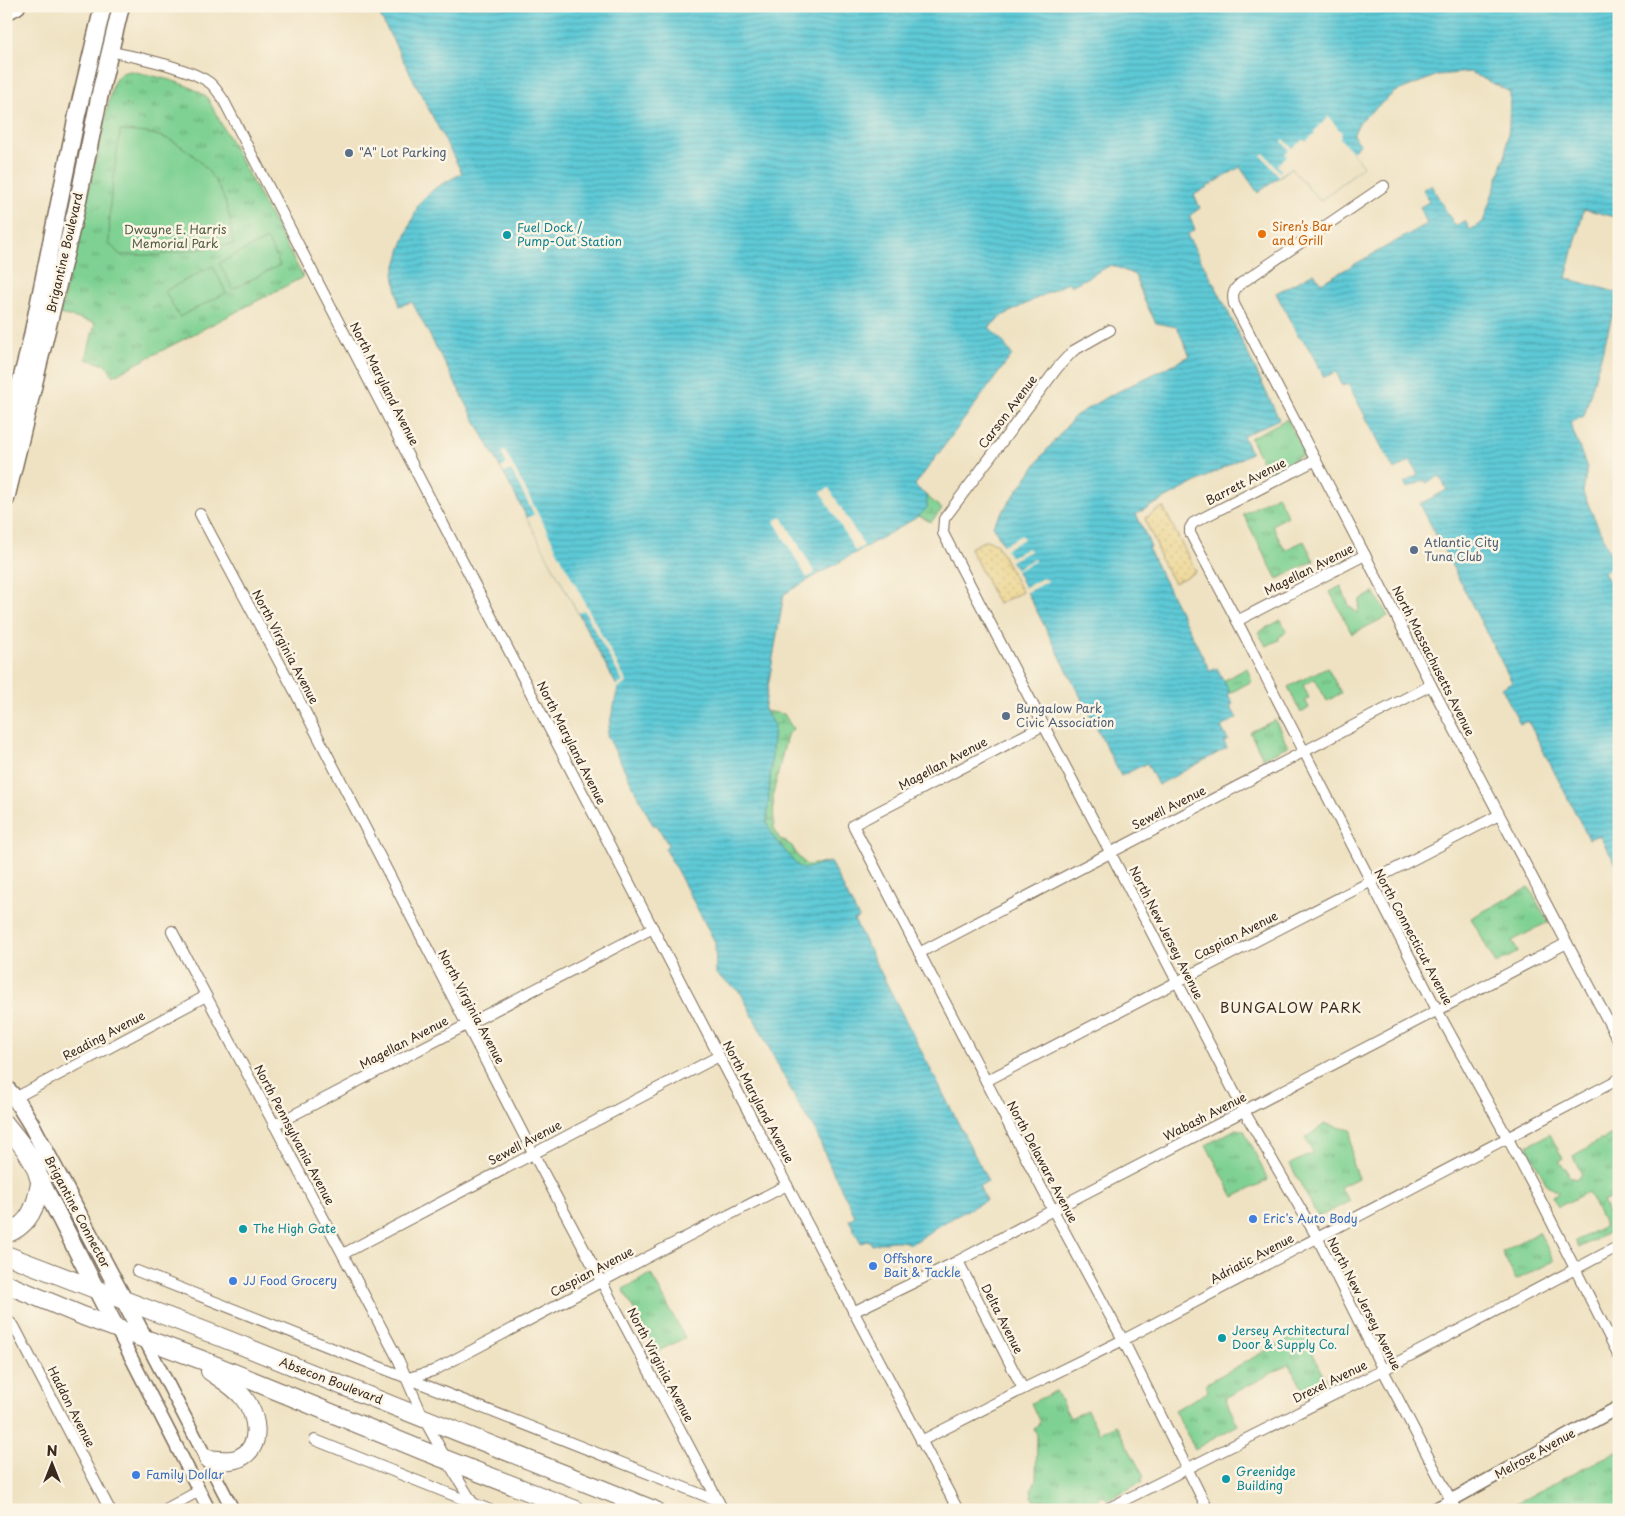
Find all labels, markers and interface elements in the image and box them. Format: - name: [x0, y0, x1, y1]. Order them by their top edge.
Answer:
- place label: "A" Lot Parking: [359, 143, 447, 161]
- marker: "A" Lot Parking: [343, 147, 355, 159]
- street label: Brigantine Boulevard: [41, 190, 87, 315]
- place label: Siren’s Bar and Grill: [1272, 217, 1333, 249]
- place label: Fuel Dock / Pump-Out Station: [517, 218, 622, 250]
- park label: Dwayne E. Harris Memorial Park: [124, 220, 227, 252]
- marker: Siren’s Bar and Grill: [1256, 228, 1268, 240]
- marker: Fuel Dock / Pump-Out Station: [501, 229, 513, 241]
- street label: North Maryland Avenue: [346, 319, 424, 449]
- street label: Carson Avenue: [973, 370, 1041, 452]
- street label: Barrett Avenue: [1202, 453, 1289, 509]
- place label: Atlantic City Tuna Club: [1424, 533, 1499, 565]
- street label: Magellan Avenue: [1261, 539, 1357, 599]
- marker: Atlantic City Tuna Club: [1408, 544, 1420, 556]
- street label: North Massachusetts Avenue: [1388, 582, 1480, 739]
- street label: North Virginia Avenue: [248, 586, 324, 707]
- street label: North Maryland Avenue: [533, 678, 611, 808]
- place label: Bungalow Park Civic Association: [1016, 699, 1114, 731]
- marker: Bungalow Park Civic Association: [1000, 710, 1012, 722]
- street label: Magellan Avenue: [895, 732, 991, 794]
- street label: Sewell Avenue: [1129, 781, 1209, 833]
- street label: North New Jersey Avenue: [1125, 863, 1209, 1003]
- street label: North Connecticut Avenue: [1370, 865, 1458, 1008]
- street label: Caspian Avenue: [1190, 906, 1281, 964]
- street label: North Virginia Avenue: [434, 946, 510, 1067]
- district label: BUNGALOW PARK: [1220, 997, 1362, 1018]
- street label: Reading Avenue: [59, 1006, 148, 1064]
- street label: Magellan Avenue: [356, 1011, 452, 1073]
- street label: North Maryland Avenue: [719, 1037, 799, 1166]
- street label: North Pennsylvania Avenue: [250, 1061, 340, 1208]
- street label: Wabash Avenue: [1160, 1087, 1250, 1145]
- street label: North Delaware Avenue: [1003, 1097, 1083, 1226]
- street label: Sewell Avenue: [485, 1115, 565, 1169]
- street label: Brigantine Connector: [40, 1152, 115, 1272]
- place label: Eric's Auto Body: [1263, 1209, 1357, 1227]
- marker: Eric's Auto Body: [1247, 1213, 1259, 1225]
- place label: The High Gate: [253, 1219, 336, 1237]
- marker: The High Gate: [237, 1223, 249, 1235]
- street label: Adriatic Avenue: [1206, 1228, 1297, 1288]
- street label: North New Jersey Avenue: [1323, 1234, 1407, 1374]
- street label: Caspian Avenue: [547, 1241, 637, 1301]
- place label: Offshore Bait & Tackle: [883, 1249, 961, 1281]
- marker: Offshore Bait & Tackle: [867, 1260, 879, 1272]
- place label: JJ Food Grocery: [243, 1271, 337, 1289]
- marker: JJ Food Grocery: [227, 1275, 239, 1287]
- street label: Delta Avenue: [978, 1280, 1028, 1357]
- street label: North Virginia Avenue: [623, 1304, 699, 1425]
- place label: Jersey Architectural Door & Supply Co.: [1232, 1321, 1350, 1353]
- marker: Jersey Architectural Door & Supply Co.: [1216, 1332, 1228, 1344]
- street label: Absecon Boulevard: [277, 1352, 386, 1408]
- street label: Drexel Avenue: [1289, 1355, 1370, 1407]
- street label: Haddon Avenue: [44, 1363, 100, 1451]
- street label: Melrose Avenue: [1491, 1423, 1579, 1483]
- north arrow: [28, 1438, 78, 1488]
- text: N: [46, 1440, 58, 1461]
- place label: Greenidge Building: [1236, 1462, 1296, 1494]
- place label: Family Dollar: [146, 1465, 225, 1483]
- marker: Family Dollar: [130, 1469, 142, 1481]
- marker: Greenidge Building: [1220, 1473, 1232, 1485]

